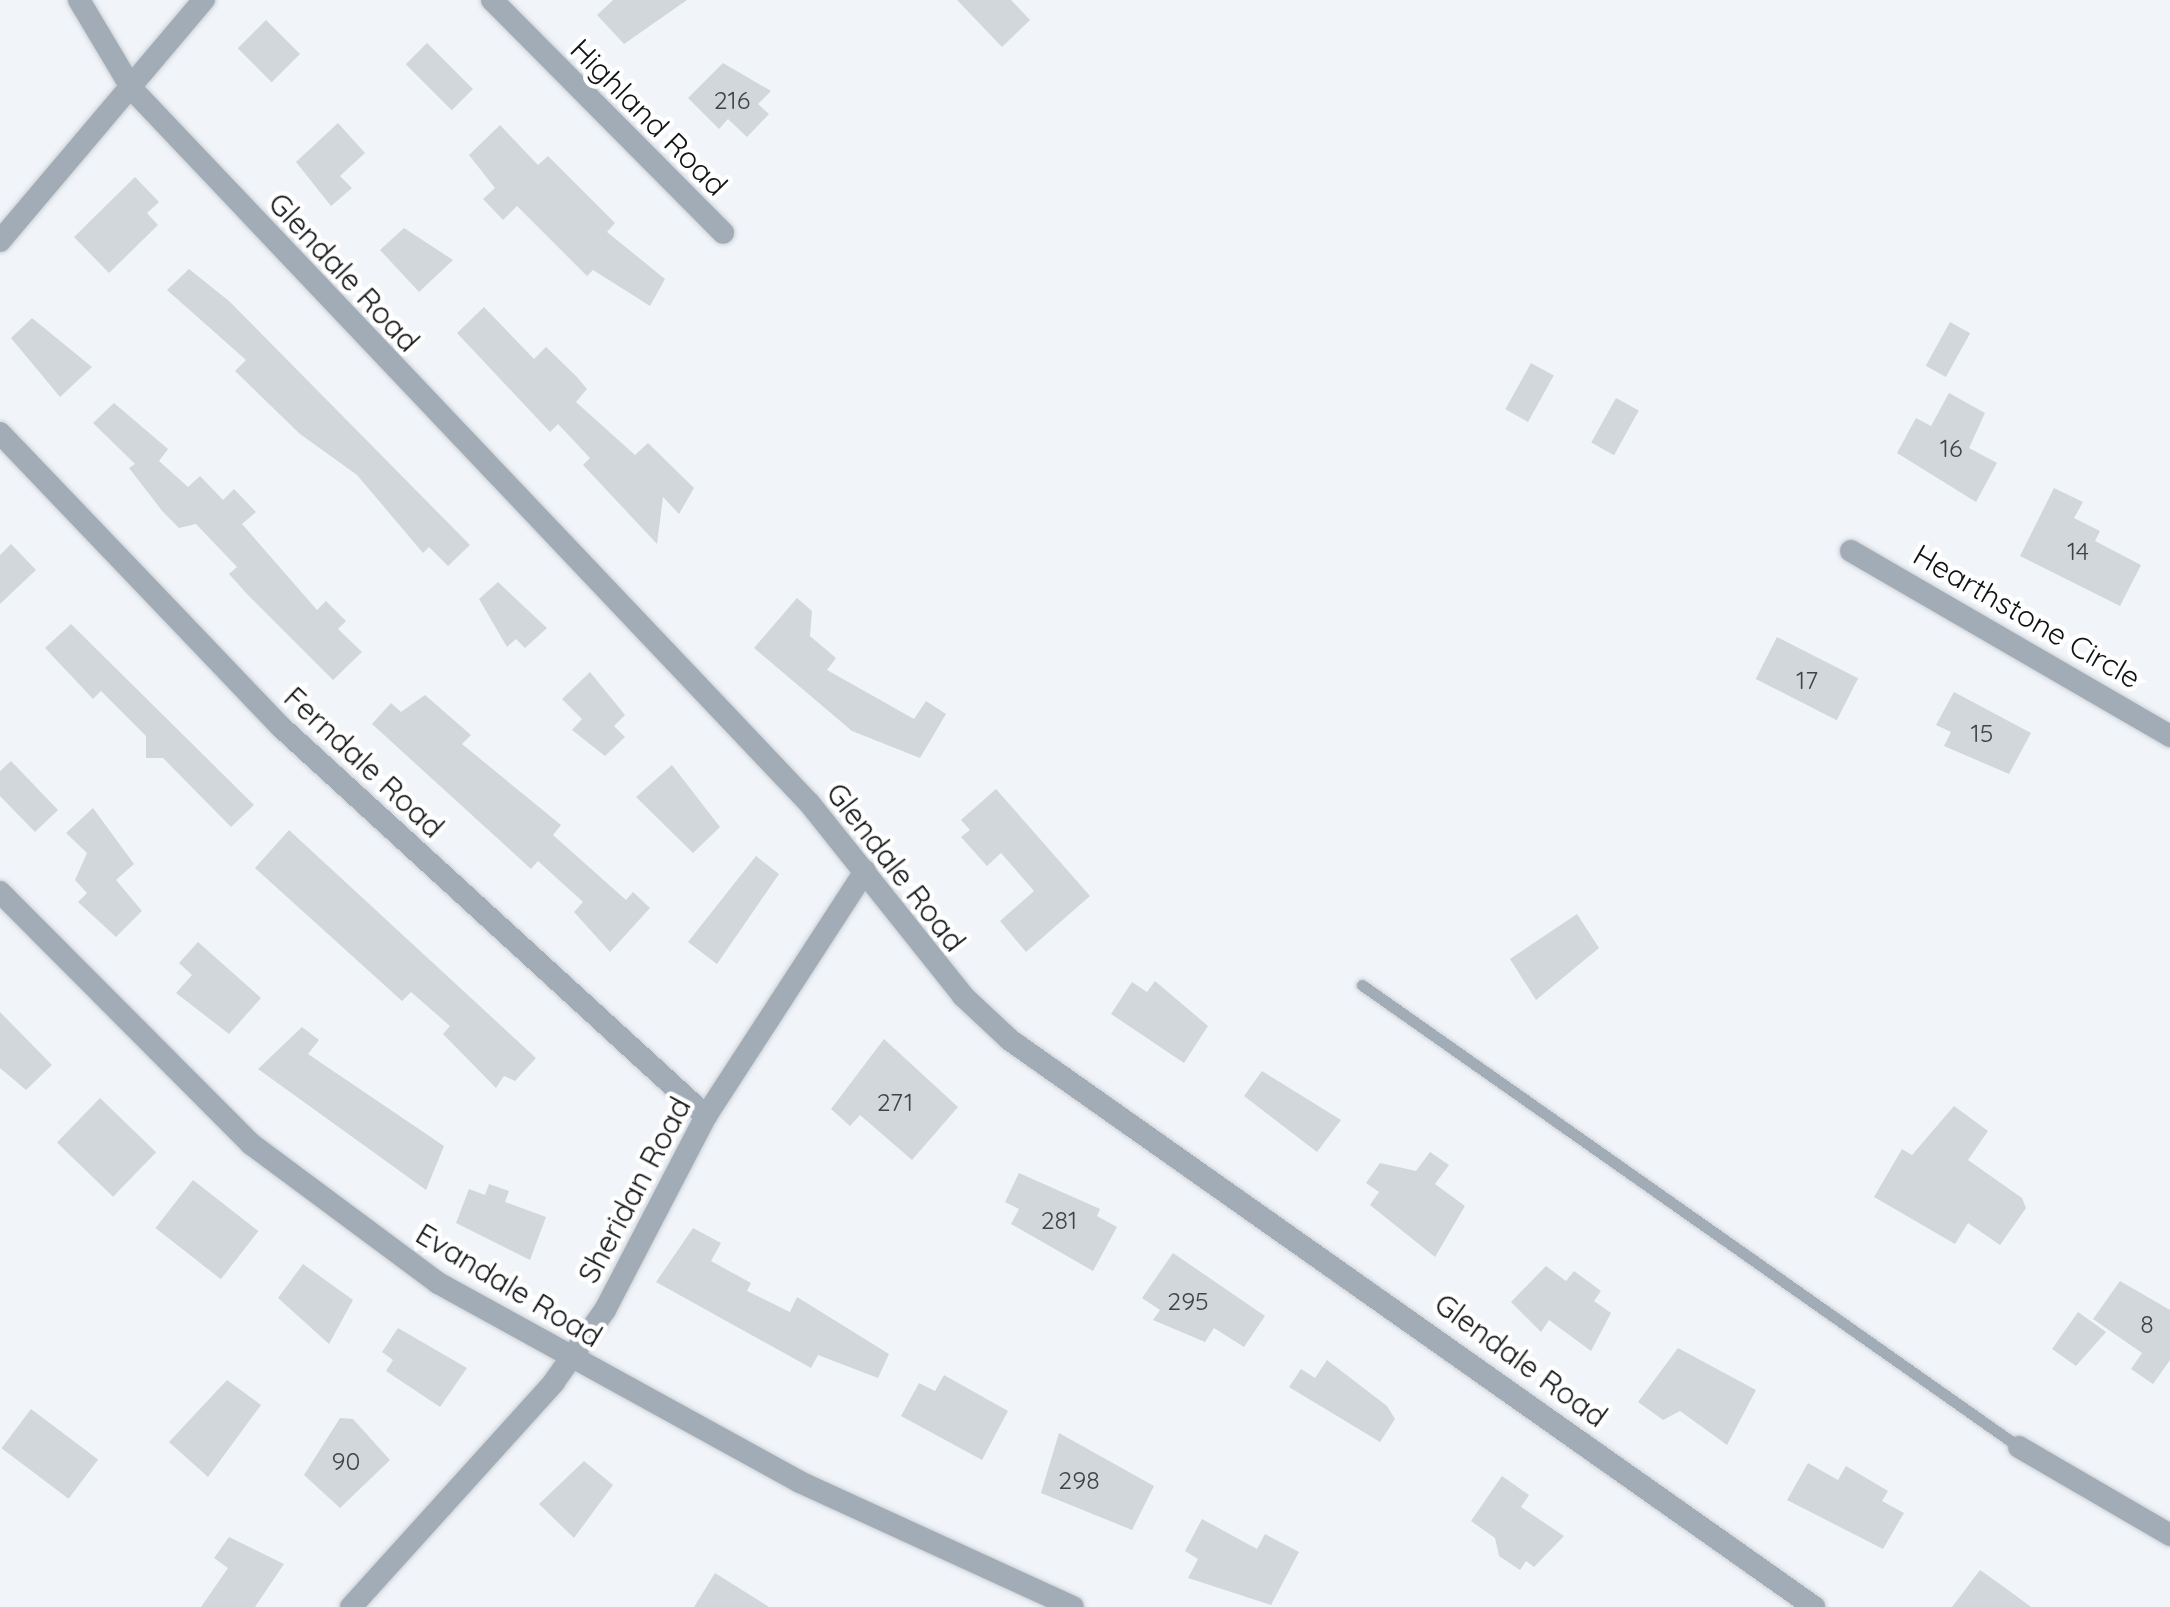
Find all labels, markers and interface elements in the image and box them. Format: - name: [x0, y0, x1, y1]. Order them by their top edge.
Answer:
- street label: Highland Road: [563, 31, 735, 203]
- house number: 216: [714, 85, 750, 115]
- street label: Glendale Road: [261, 185, 427, 359]
- house number: 16: [1940, 433, 1962, 463]
- street label: Hearthstone Circle: [1907, 536, 2147, 696]
- house number: 14: [2067, 536, 2089, 566]
- house number: 17: [1796, 665, 1818, 695]
- street label: Ferndale Road: [277, 679, 451, 845]
- house number: 15: [1971, 718, 1993, 748]
- street label: Glendale Road: [819, 775, 973, 959]
- house number: 271: [877, 1087, 913, 1117]
- street label: Sheridan Road: [570, 1091, 698, 1289]
- house number: 281: [1041, 1205, 1077, 1235]
- street label: Evandale Road: [410, 1215, 608, 1355]
- street label: Glendale Road: [1428, 1285, 1614, 1435]
- house number: 295: [1167, 1286, 1209, 1316]
- house number: 8: [2140, 1309, 2154, 1339]
- house number: 90: [332, 1446, 360, 1476]
- house number: 298: [1058, 1465, 1100, 1495]

